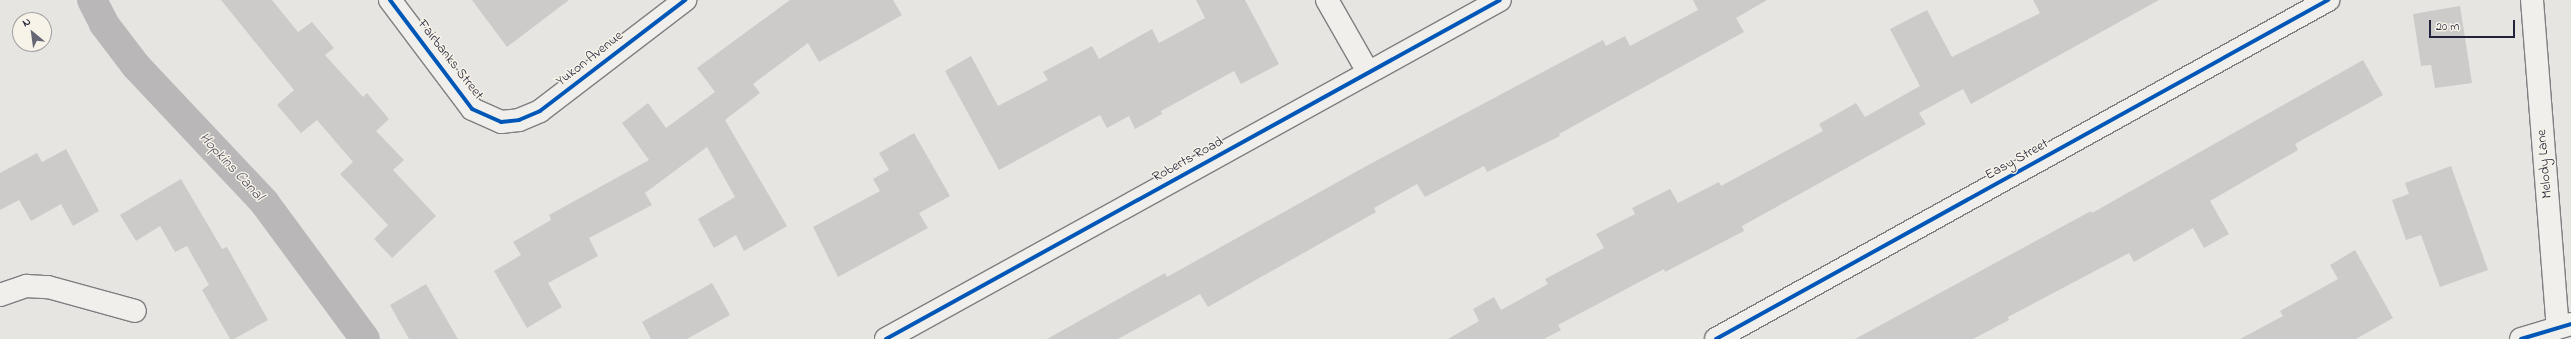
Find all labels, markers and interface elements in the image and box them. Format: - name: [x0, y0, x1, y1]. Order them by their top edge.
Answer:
- north arrow: [12, 12, 52, 52]
- scale bar: [2431, 12, 2517, 38]
- text: N: [20, 14, 34, 31]
- street label: Fairbanks Street: [413, 16, 487, 104]
- text: 20 m: [2436, 18, 2459, 36]
- street label: Yukon Avenue: [553, 28, 627, 90]
- water label: Hopkins Canal: [195, 129, 267, 205]
- street label: Melody Lane: [2534, 129, 2556, 199]
- street label: Roberts Road: [1150, 134, 1226, 186]
- street label: Easy Street: [1982, 136, 2052, 184]

